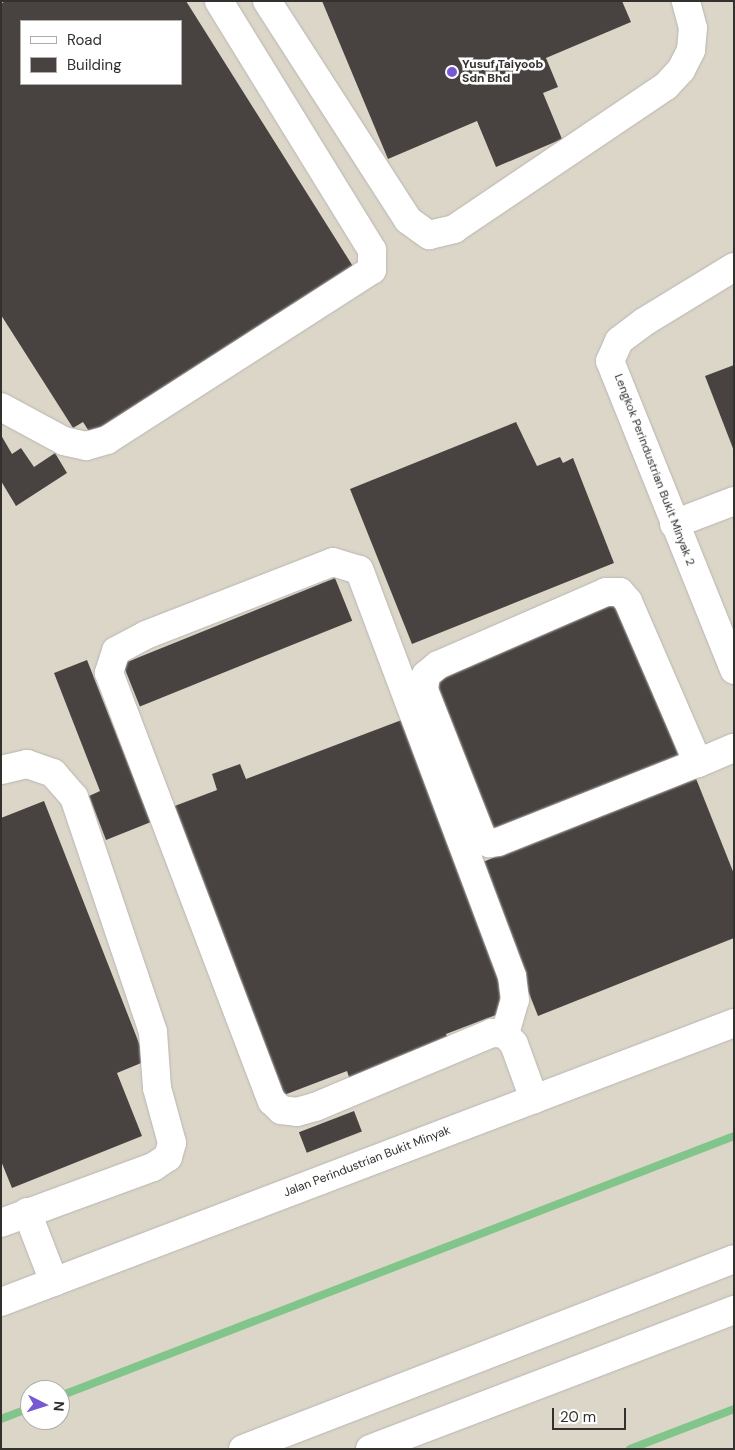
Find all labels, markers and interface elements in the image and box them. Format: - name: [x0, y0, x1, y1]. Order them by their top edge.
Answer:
- legend: [20, 20, 182, 85]
- text: Road: [67, 30, 102, 50]
- text: Building: [67, 55, 122, 75]
- place label: Yusuf Taiyoob Sdn Bhd: [462, 58, 543, 86]
- marker: Yusuf Taiyoob Sdn Bhd: [446, 66, 458, 78]
- street label: Lengkok Perindustrian Bukit Minyak 2: [611, 372, 697, 568]
- street label: Jalan Perindustrian Bukit Minyak: [281, 1123, 453, 1201]
- north arrow: [20, 1380, 70, 1430]
- scale bar: [555, 1398, 629, 1430]
- text: N: [50, 1400, 68, 1412]
- text: 20 m: [560, 1407, 596, 1427]

